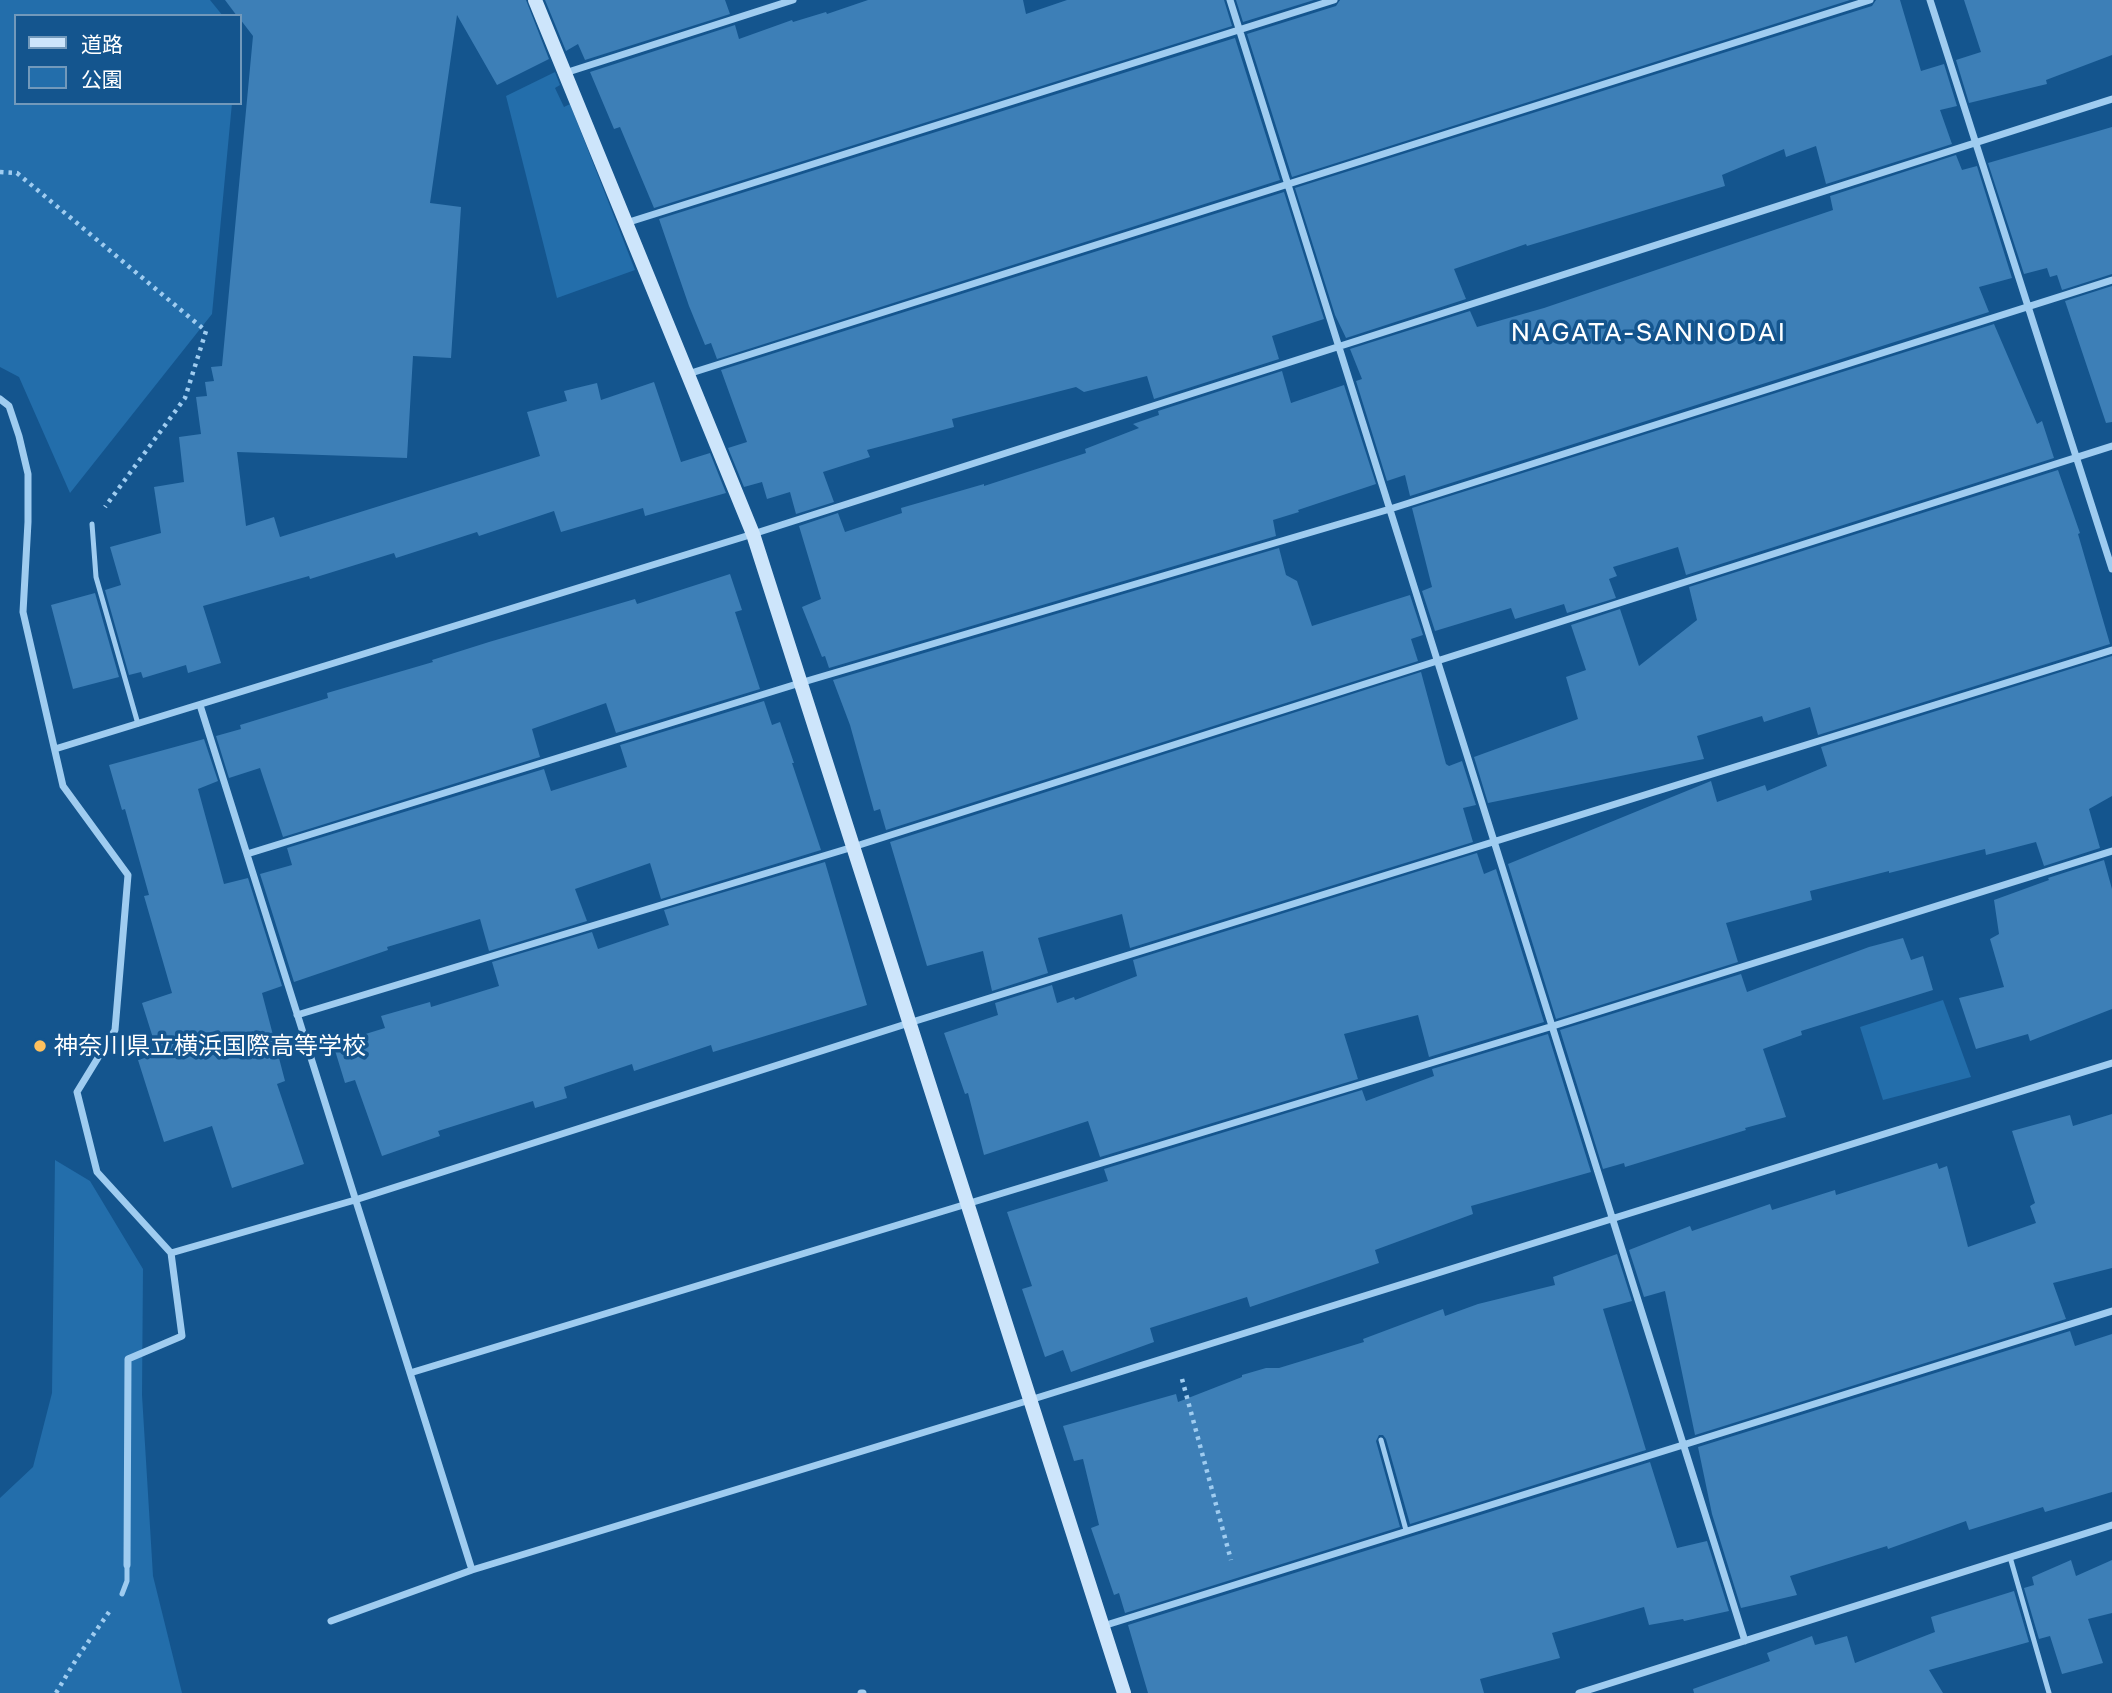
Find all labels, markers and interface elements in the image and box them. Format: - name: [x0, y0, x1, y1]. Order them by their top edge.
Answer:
- legend: [14, 14, 242, 105]
- text: 道路: [81, 31, 123, 57]
- text: 公園: [81, 66, 123, 92]
- district label: NAGATA-SANNODAI: [1512, 317, 1786, 349]
- place label: 神奈川県立横浜国際高等学校: [54, 1032, 366, 1060]
- marker: 神奈川県立横浜国際高等学校: [32, 1038, 48, 1054]

